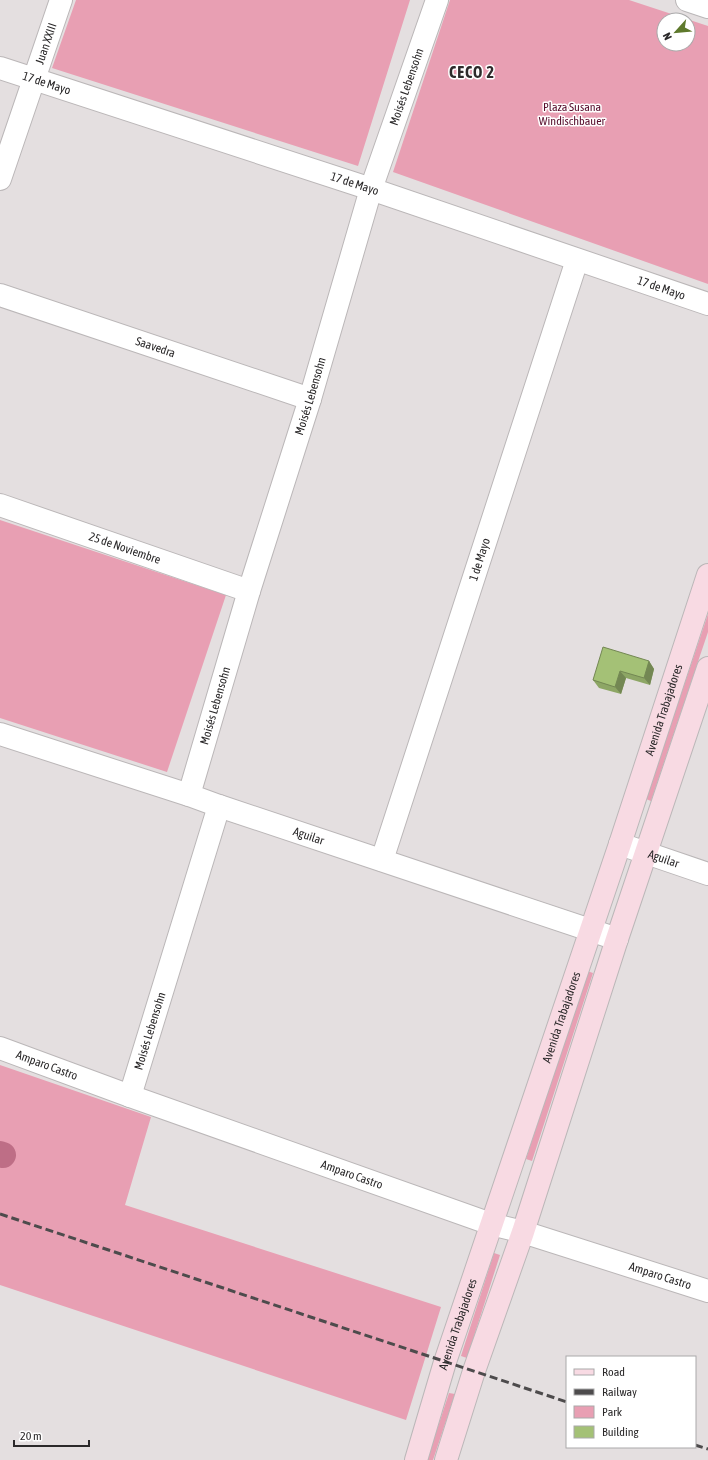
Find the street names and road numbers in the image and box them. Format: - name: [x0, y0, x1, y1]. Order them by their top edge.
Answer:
- street label: Juan XXIII: [33, 21, 60, 66]
- street label: Moisés Lebensohn: [387, 46, 427, 127]
- street label: 17 de Mayo: [21, 69, 73, 98]
- street label: 17 de Mayo: [329, 169, 381, 198]
- street label: 17 de Mayo: [635, 273, 688, 303]
- street label: Saavedra: [134, 334, 177, 360]
- street label: Moisés Lebensohn: [292, 356, 329, 437]
- street label: 25 de Noviembre: [87, 529, 162, 567]
- street label: 1 de Mayo: [466, 536, 493, 583]
- street label: Avenida Trabajadores: [642, 662, 685, 757]
- street label: Moisés Lebensohn: [197, 665, 233, 746]
- street label: Aguilar: [291, 824, 326, 848]
- street label: Aguilar: [646, 847, 681, 871]
- street label: Avenida Trabajadores: [540, 970, 583, 1065]
- street label: Moisés Lebensohn: [131, 990, 168, 1072]
- street label: Amparo Castro: [14, 1048, 80, 1083]
- street label: Amparo Castro: [319, 1157, 385, 1192]
- street label: Amparo Castro: [627, 1259, 693, 1292]
- street label: Avenida Trabajadores: [436, 1277, 480, 1372]

